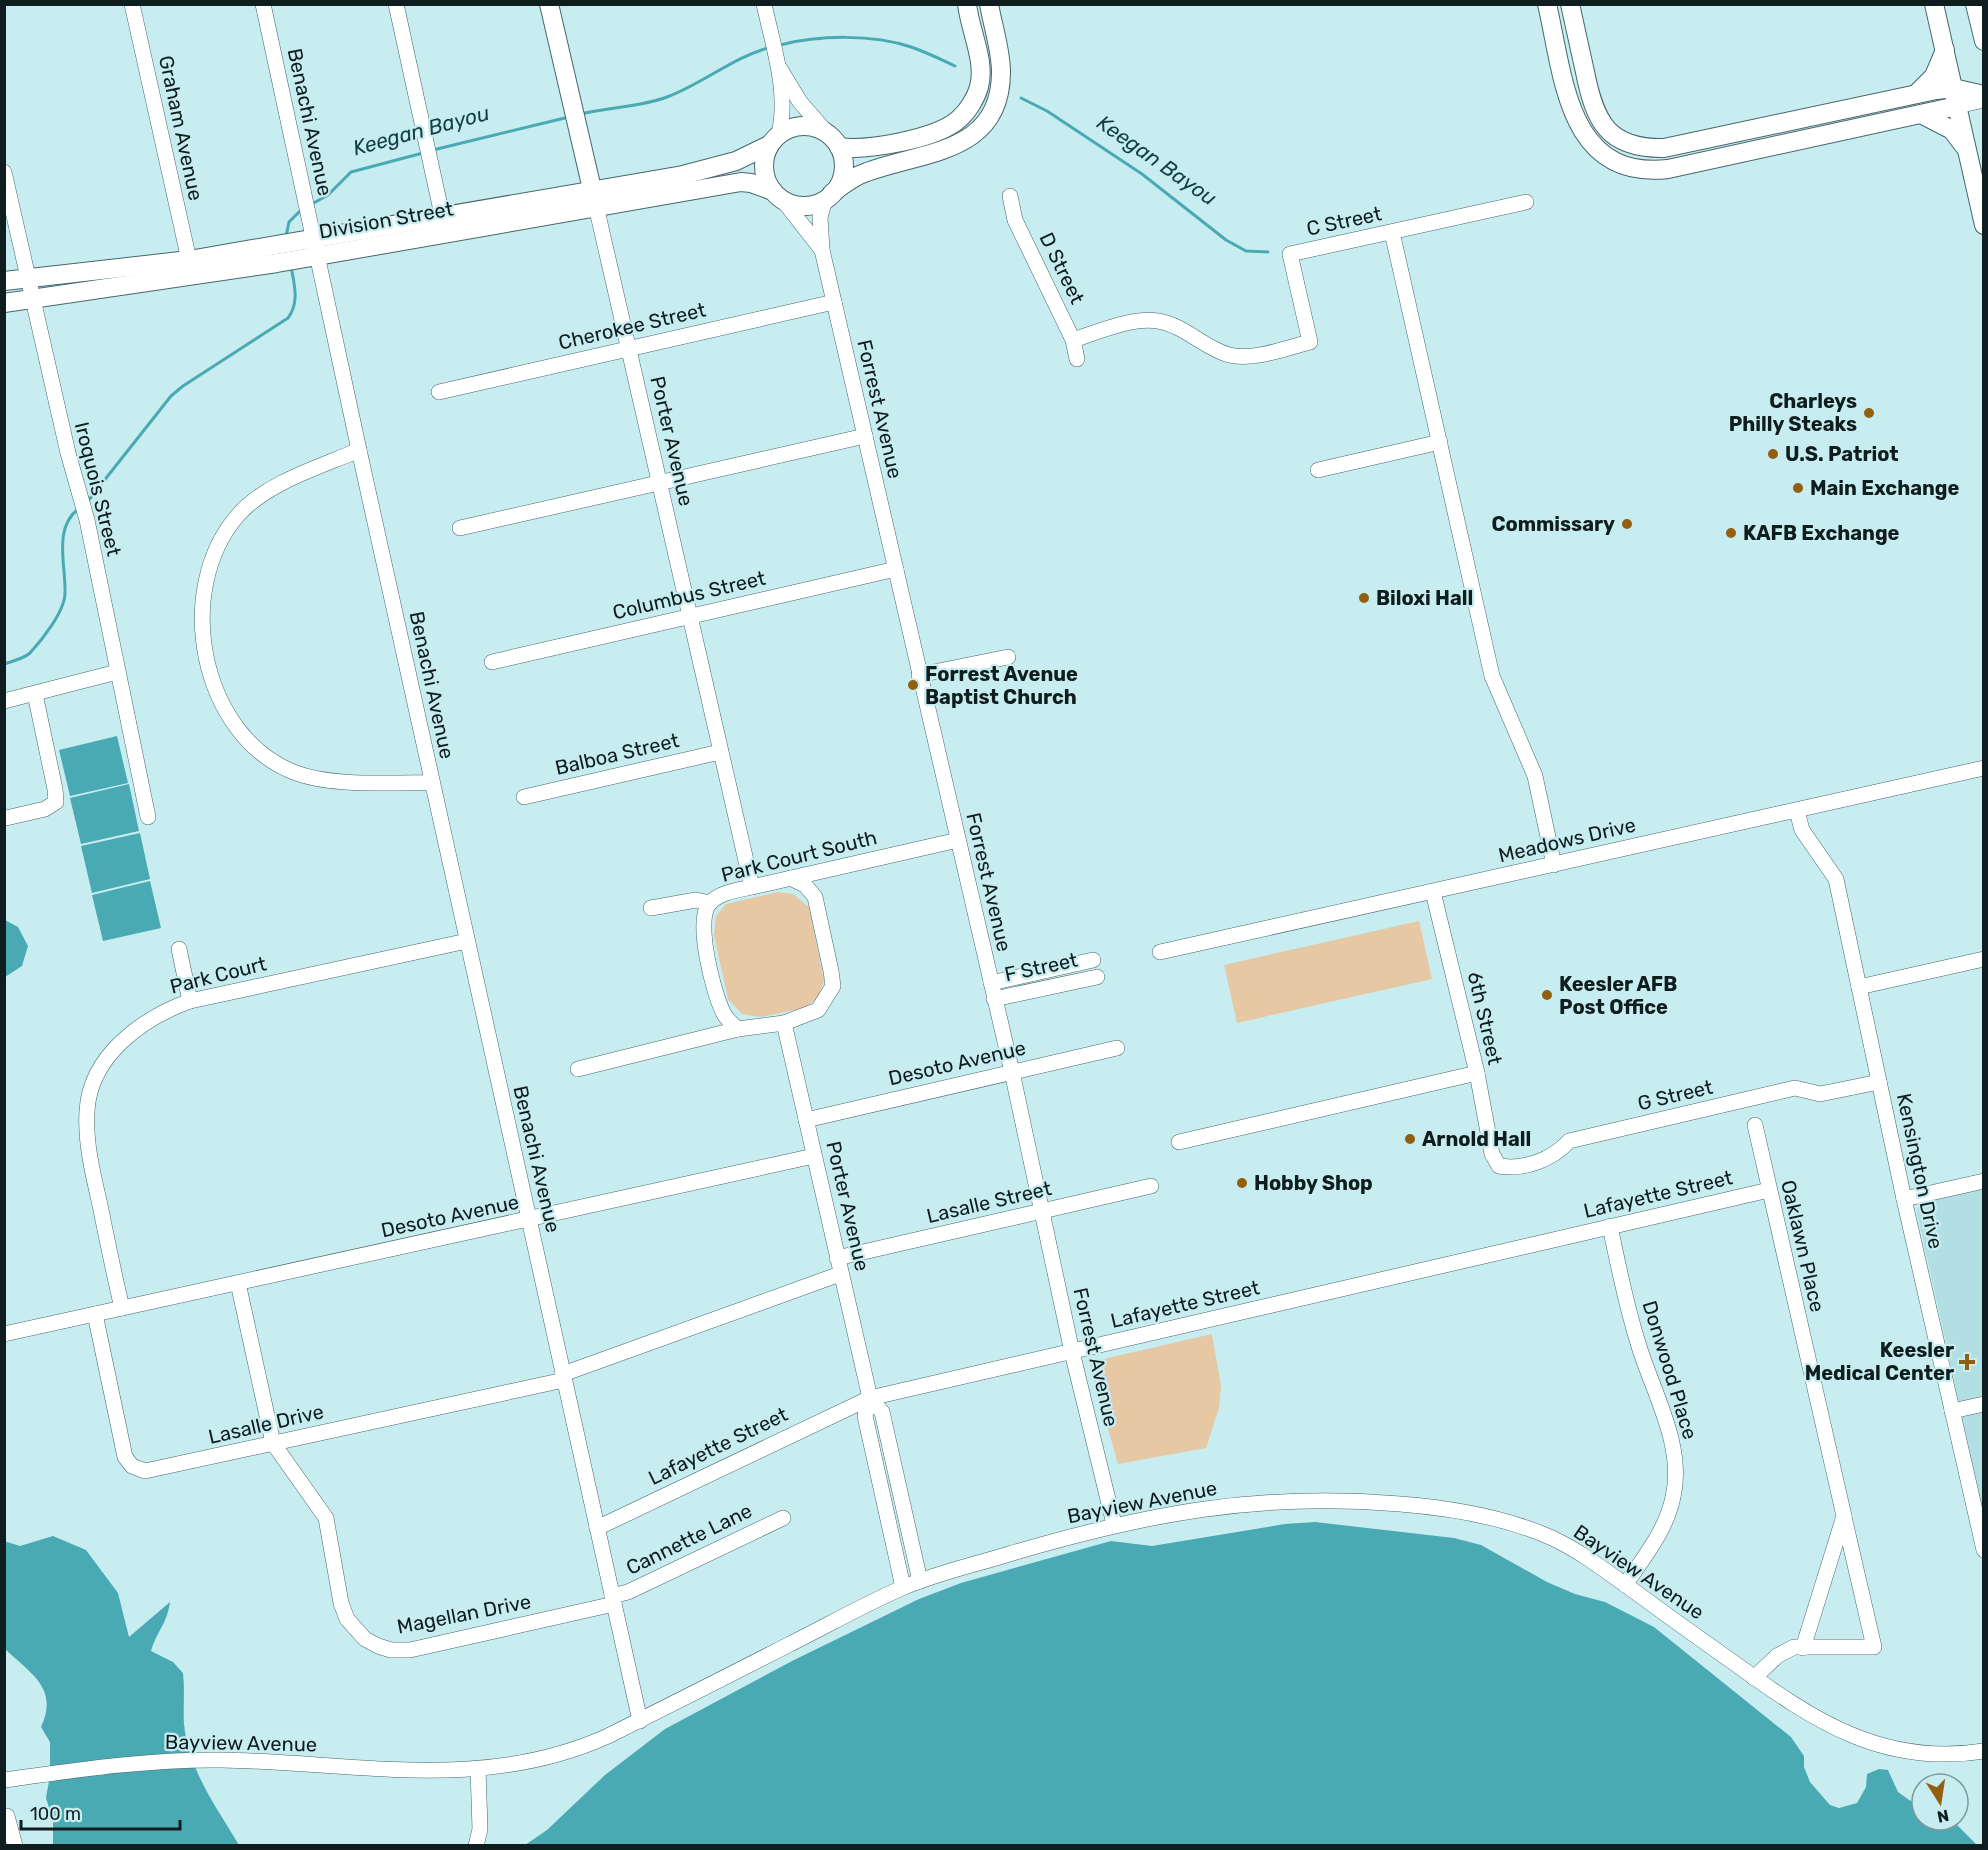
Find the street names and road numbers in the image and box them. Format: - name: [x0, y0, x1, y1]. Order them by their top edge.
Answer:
- street label: Benachi Avenue: [283, 46, 337, 198]
- street label: Graham Avenue: [154, 53, 208, 203]
- street label: Division Street: [317, 196, 455, 244]
- street label: C Street: [1304, 201, 1384, 241]
- street label: D Street: [1034, 228, 1090, 308]
- street label: Cherokee Street: [556, 297, 708, 355]
- street label: Forrest Avenue: [852, 337, 908, 481]
- street label: Porter Avenue: [645, 374, 699, 508]
- street label: Iroquois Street: [70, 419, 126, 559]
- street label: Columbus Street: [610, 566, 768, 624]
- street label: Benachi Avenue: [405, 609, 459, 761]
- street label: Balboa Street: [553, 728, 681, 780]
- street label: Forrest Avenue: [961, 810, 1017, 954]
- street label: Meadows Drive: [1496, 813, 1638, 867]
- street label: Park Court South: [719, 825, 879, 887]
- street label: F Street: [1002, 948, 1080, 986]
- street label: Park Court: [167, 951, 269, 999]
- street label: 6th Street: [1463, 969, 1507, 1067]
- street label: Desoto Avenue: [886, 1036, 1028, 1090]
- street label: G Street: [1635, 1075, 1715, 1115]
- street label: Benachi Avenue: [508, 1083, 566, 1235]
- street label: Kensington Drive: [1892, 1091, 1948, 1251]
- street label: Porter Avenue: [821, 1139, 875, 1273]
- street label: Lafayette Street: [1581, 1165, 1735, 1223]
- street label: Lasalle Street: [924, 1176, 1054, 1228]
- street label: Oaklawn Place: [1776, 1178, 1830, 1314]
- street label: Desoto Avenue: [379, 1190, 521, 1242]
- street label: Lafayette Street: [1108, 1275, 1262, 1333]
- street label: Forrest Avenue: [1068, 1285, 1124, 1429]
- street label: Donwood Place: [1638, 1298, 1702, 1442]
- street label: Lasalle Drive: [206, 1399, 326, 1449]
- street label: Lafayette Street: [644, 1402, 792, 1490]
- street label: Bayview Avenue: [1065, 1476, 1219, 1528]
- street label: Cannette Lane: [622, 1498, 756, 1580]
- street label: Bayview Avenue: [1569, 1520, 1709, 1624]
- street label: Magellan Drive: [395, 1589, 533, 1639]
- street label: Bayview Avenue: [165, 1730, 317, 1756]

